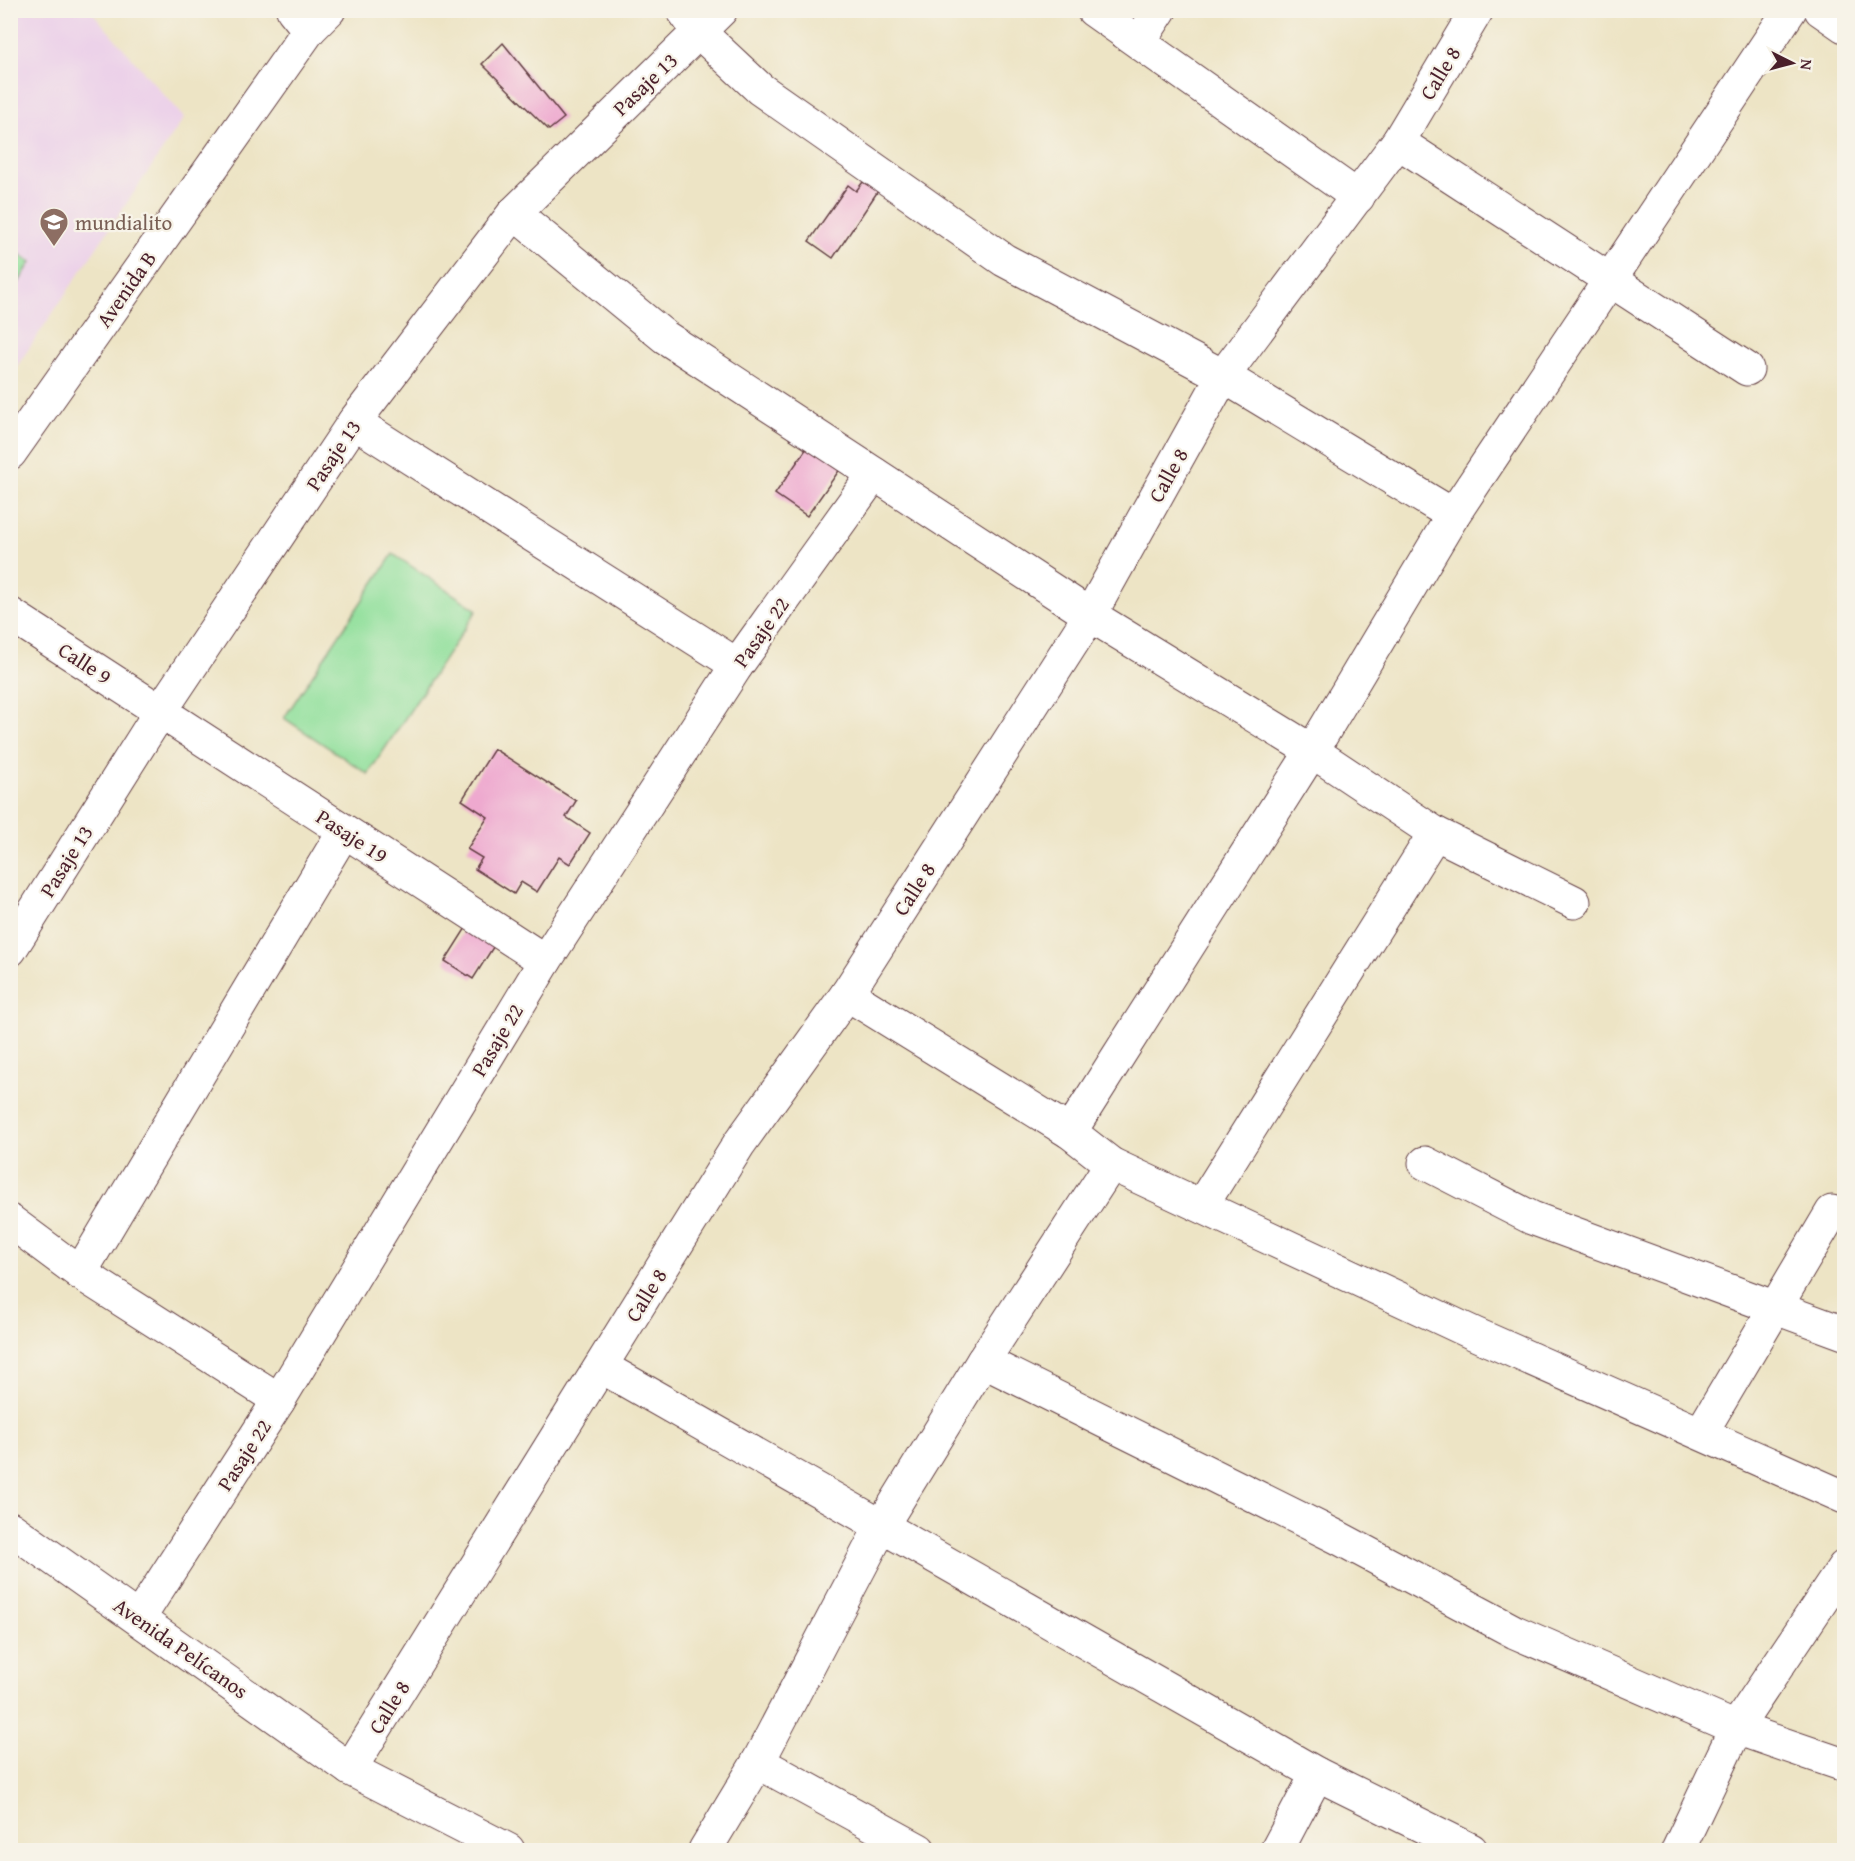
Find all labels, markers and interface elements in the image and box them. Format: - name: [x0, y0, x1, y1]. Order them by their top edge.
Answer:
- north arrow: [1762, 33, 1822, 93]
- street label: Calle 8: [1412, 40, 1468, 106]
- street label: Pasaje 13: [606, 45, 684, 123]
- text: N: [1794, 58, 1819, 71]
- school or university icon: mundialito: [38, 206, 70, 248]
- place label: mundialito: [75, 207, 172, 238]
- street label: Avenida B: [88, 245, 164, 333]
- street label: Pasaje 13: [298, 413, 368, 497]
- street label: Calle 8: [1140, 442, 1196, 508]
- street label: Pasaje 22: [725, 590, 797, 674]
- street label: Calle 9: [52, 634, 118, 692]
- street label: Pasaje 19: [310, 801, 394, 871]
- street label: Pasaje 13: [32, 819, 100, 903]
- street label: Calle 8: [885, 856, 943, 922]
- street label: Pasaje 22: [463, 998, 531, 1082]
- street label: Calle 8: [618, 1262, 674, 1328]
- street label: Pasaje 22: [209, 1413, 279, 1497]
- street label: Avenida Pelícanos: [107, 1590, 255, 1706]
- street label: Calle 8: [361, 1674, 417, 1740]

